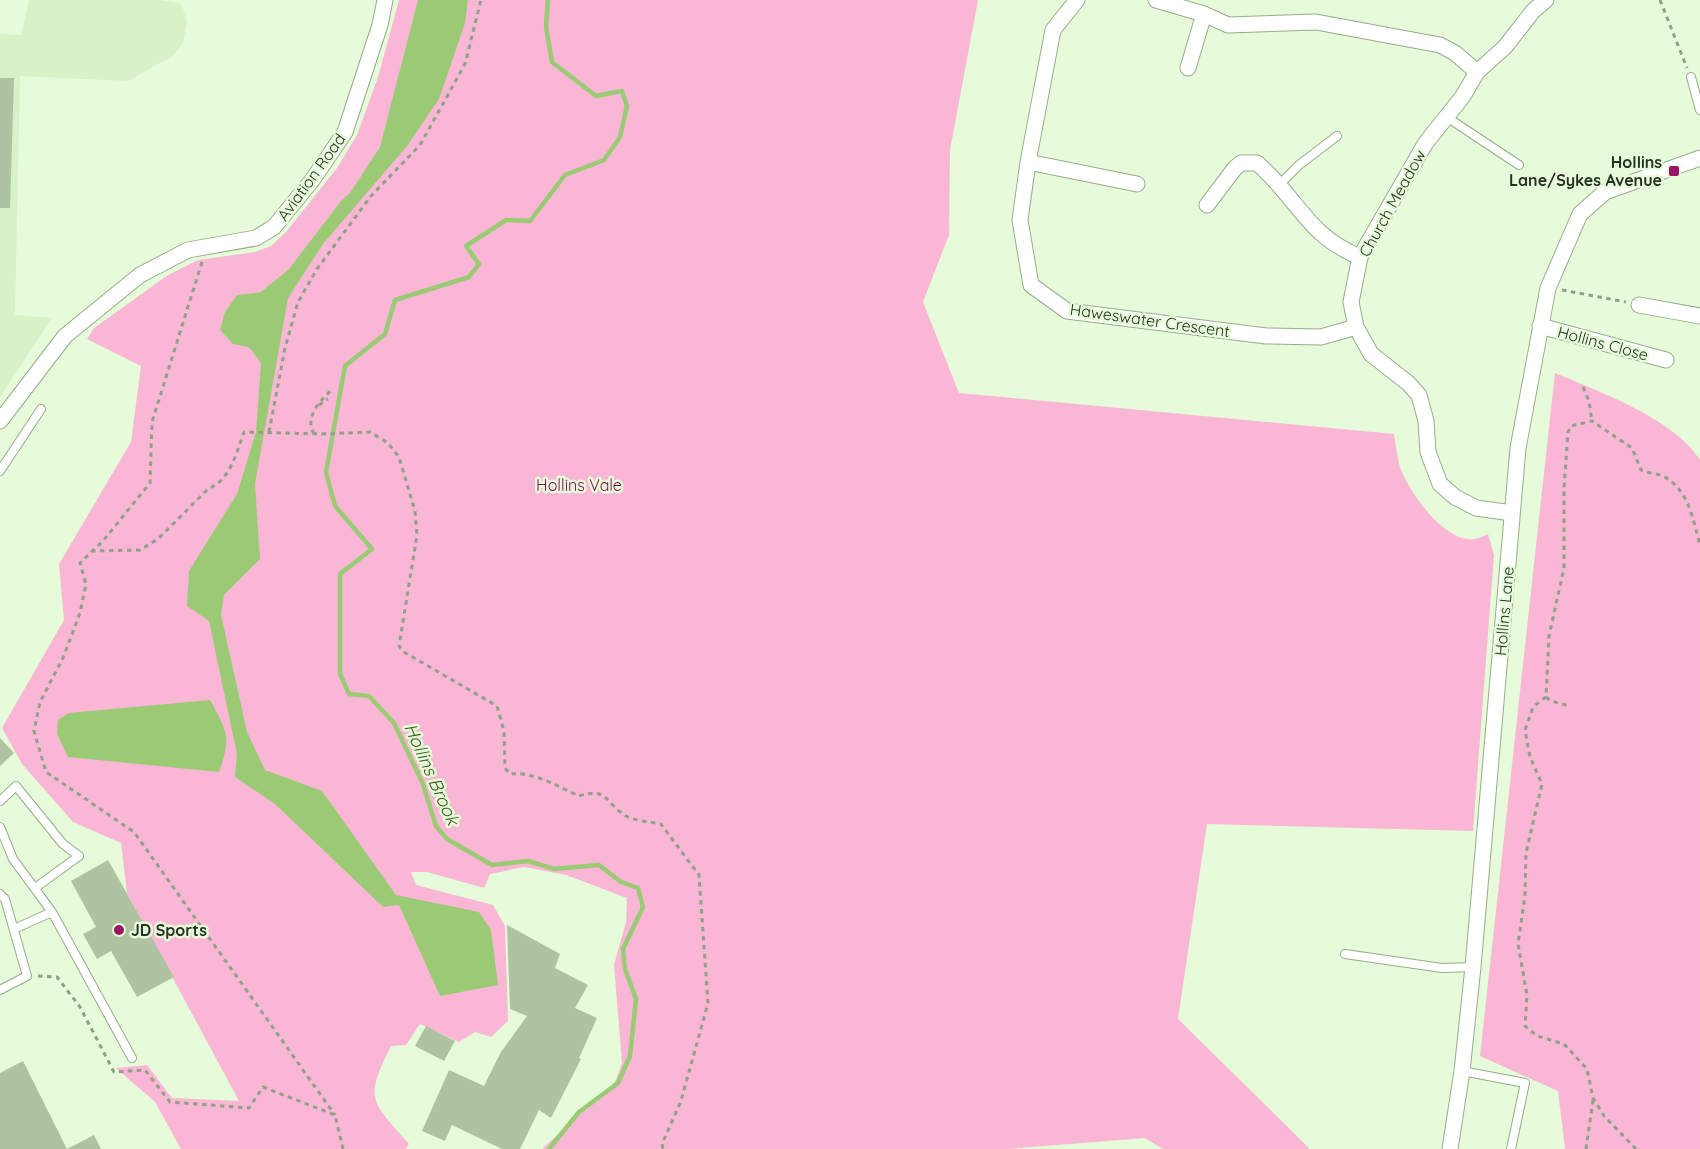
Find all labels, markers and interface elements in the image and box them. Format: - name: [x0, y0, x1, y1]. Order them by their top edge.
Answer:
- street label: Aviation Road: [273, 129, 349, 225]
- street label: Church Meadow: [1354, 146, 1430, 260]
- place label: Hollins Lane/Sykes Avenue: [1509, 152, 1662, 190]
- marker: Hollins Lane/Sykes Avenue: [1667, 164, 1681, 178]
- street label: Haweswater Crescent: [1069, 299, 1231, 341]
- street label: Hollins Close: [1555, 321, 1651, 365]
- park label: Hollins Vale: [536, 475, 622, 495]
- street label: Hollins Lane: [1490, 566, 1518, 656]
- water label: Hollins Brook: [399, 719, 465, 830]
- place label: JD Sports: [131, 920, 207, 940]
- marker: JD Sports: [112, 923, 126, 937]

